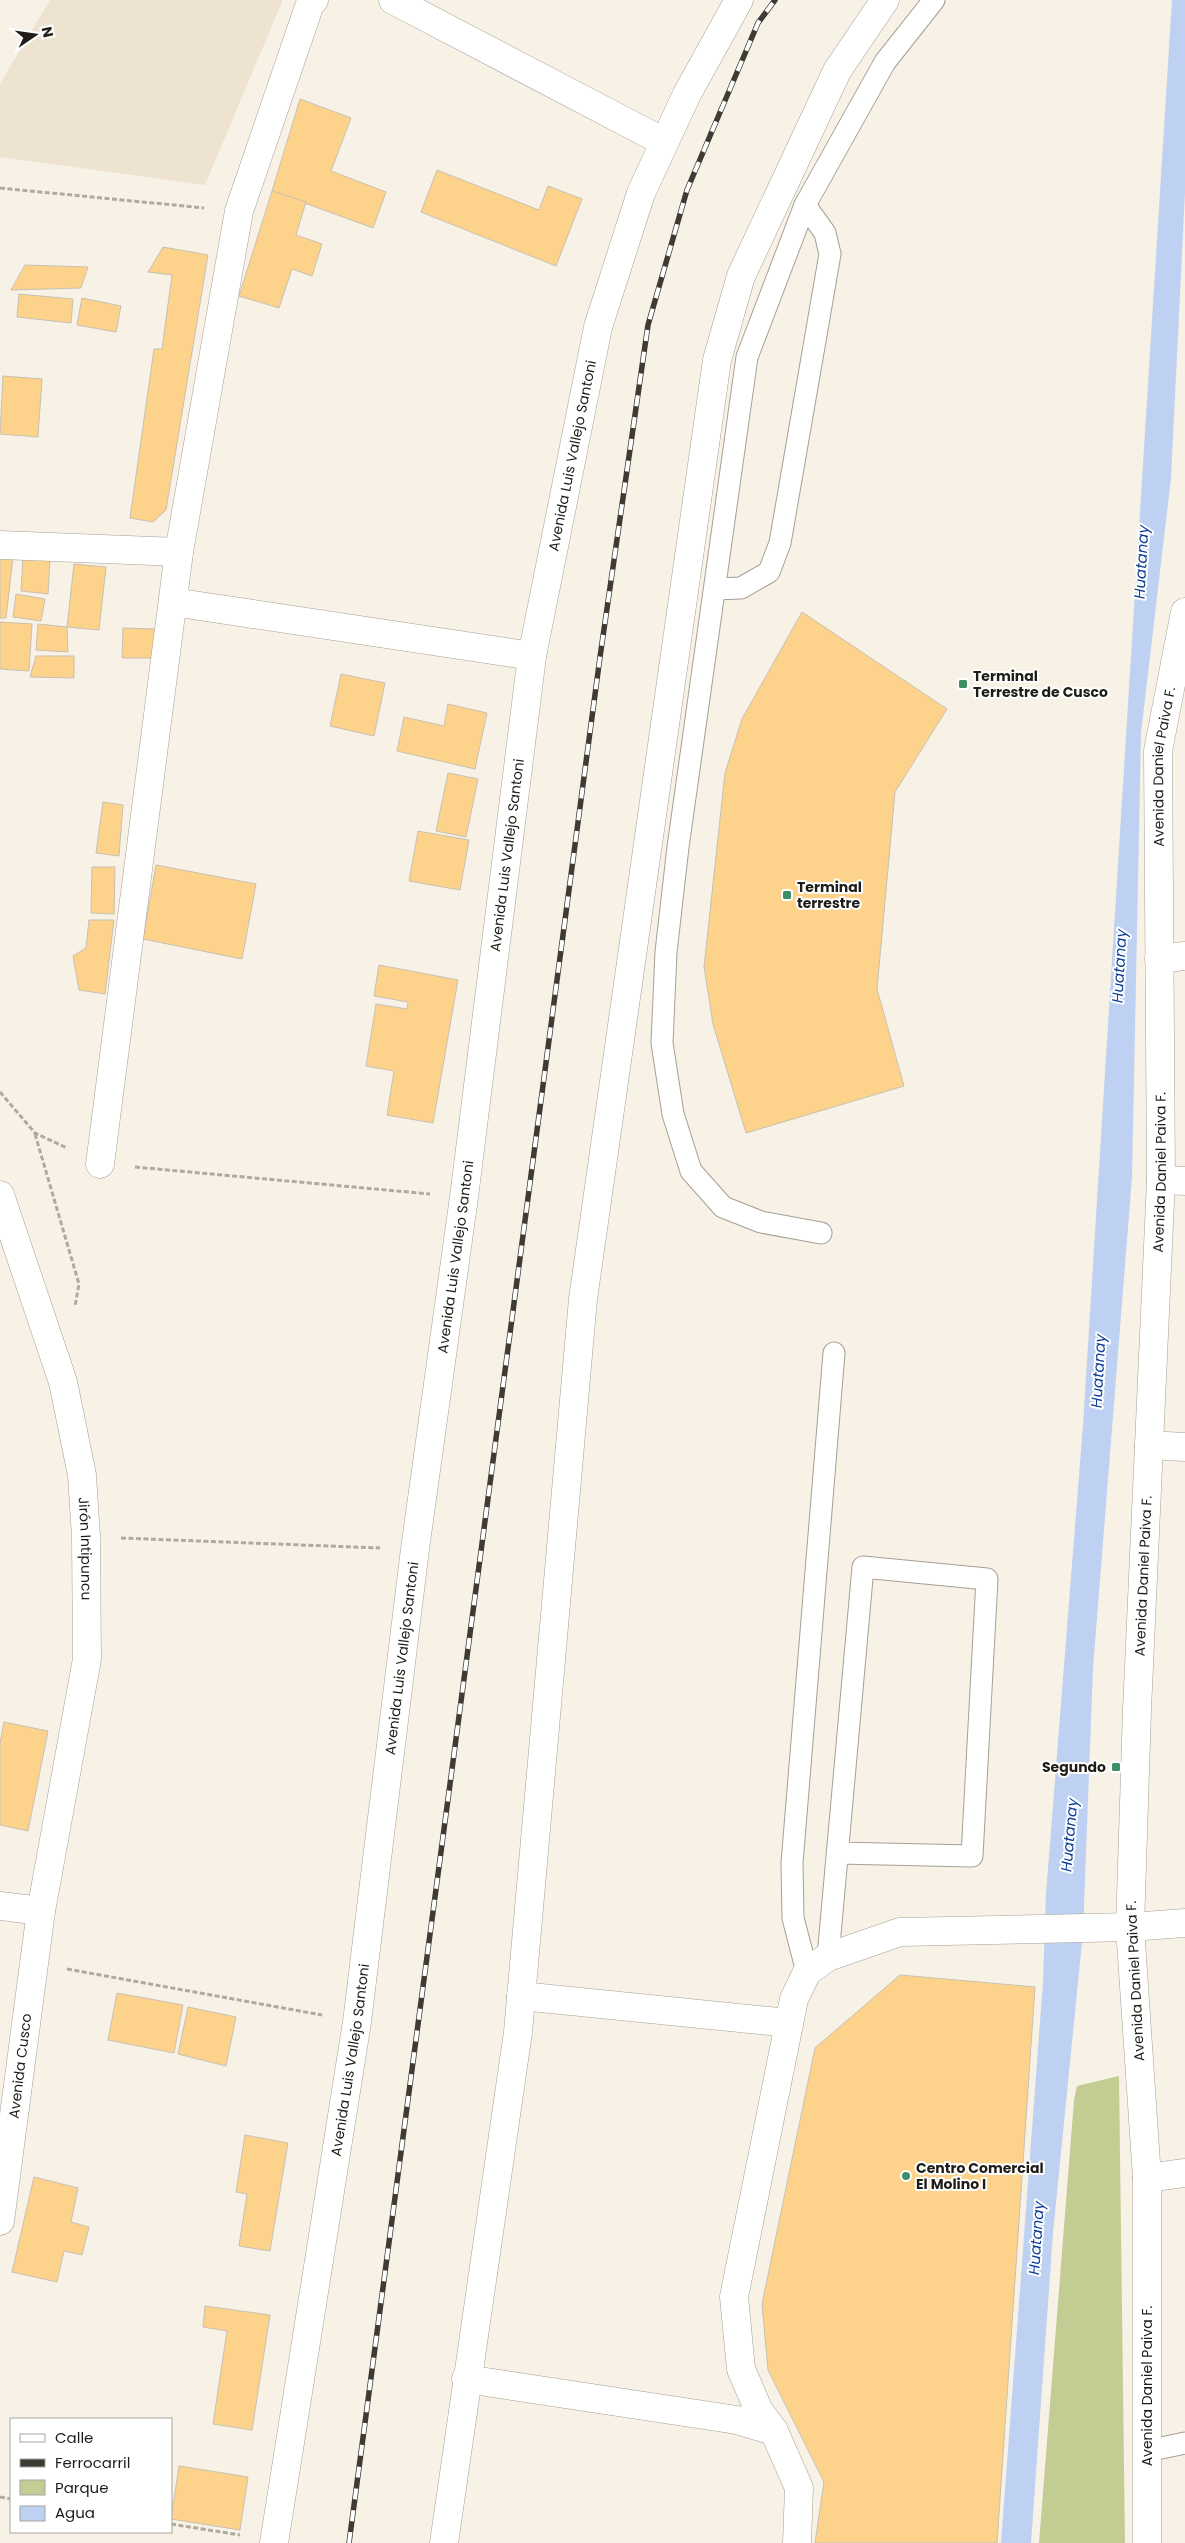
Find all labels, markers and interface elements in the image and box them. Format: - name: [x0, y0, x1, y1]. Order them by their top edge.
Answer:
- north arrow: [10, 10, 60, 60]
- text: N: [37, 25, 59, 39]
- street label: Avenida Luis Vallejo Santoni: [543, 358, 601, 553]
- water label: Huatanay: [1129, 524, 1153, 599]
- place label: Terminal Terrestre de Cusco: [973, 666, 1108, 702]
- marker: Terminal Terrestre de Cusco: [957, 678, 969, 690]
- street label: Avenida Daniel Paiva F.: [1148, 685, 1180, 847]
- street label: Avenida Luis Vallejo Santoni: [485, 757, 529, 953]
- place label: Terminal terrestre: [797, 877, 862, 913]
- marker: Terminal terrestre: [781, 889, 793, 901]
- water label: Huatanay: [1107, 928, 1131, 1003]
- street label: Avenida Daniel Paiva F.: [1148, 1092, 1171, 1253]
- street label: Avenida Luis Vallejo Santoni: [432, 1159, 479, 1355]
- water label: Huatanay: [1086, 1333, 1110, 1408]
- street label: Avenida Daniel Paiva F.: [1129, 1495, 1157, 1657]
- street label: Jirón Intipuncu: [73, 1496, 97, 1601]
- street label: Avenida Luis Vallejo Santoni: [380, 1561, 423, 1756]
- place label: Segundo: [1042, 1757, 1106, 1777]
- marker: Segundo: [1110, 1761, 1122, 1773]
- water label: Huatanay: [1055, 1797, 1083, 1873]
- street label: Avenida Daniel Paiva F.: [1121, 1900, 1149, 2062]
- street label: Avenida Luis Vallejo Santoni: [326, 1963, 374, 2158]
- street label: Avenida Cusco: [4, 2012, 36, 2120]
- place label: Centro Comercial El Molino I: [916, 2158, 1044, 2194]
- marker: Centro Comercial El Molino I: [900, 2170, 912, 2182]
- water label: Huatanay: [1023, 2200, 1049, 2276]
- street label: Avenida Daniel Paiva F.: [1137, 2306, 1157, 2466]
- legend: [10, 2418, 172, 2533]
- text: Calle: [55, 2427, 93, 2448]
- text: Ferrocarril: [55, 2452, 130, 2473]
- text: Parque: [55, 2477, 108, 2498]
- text: Agua: [55, 2502, 95, 2523]

